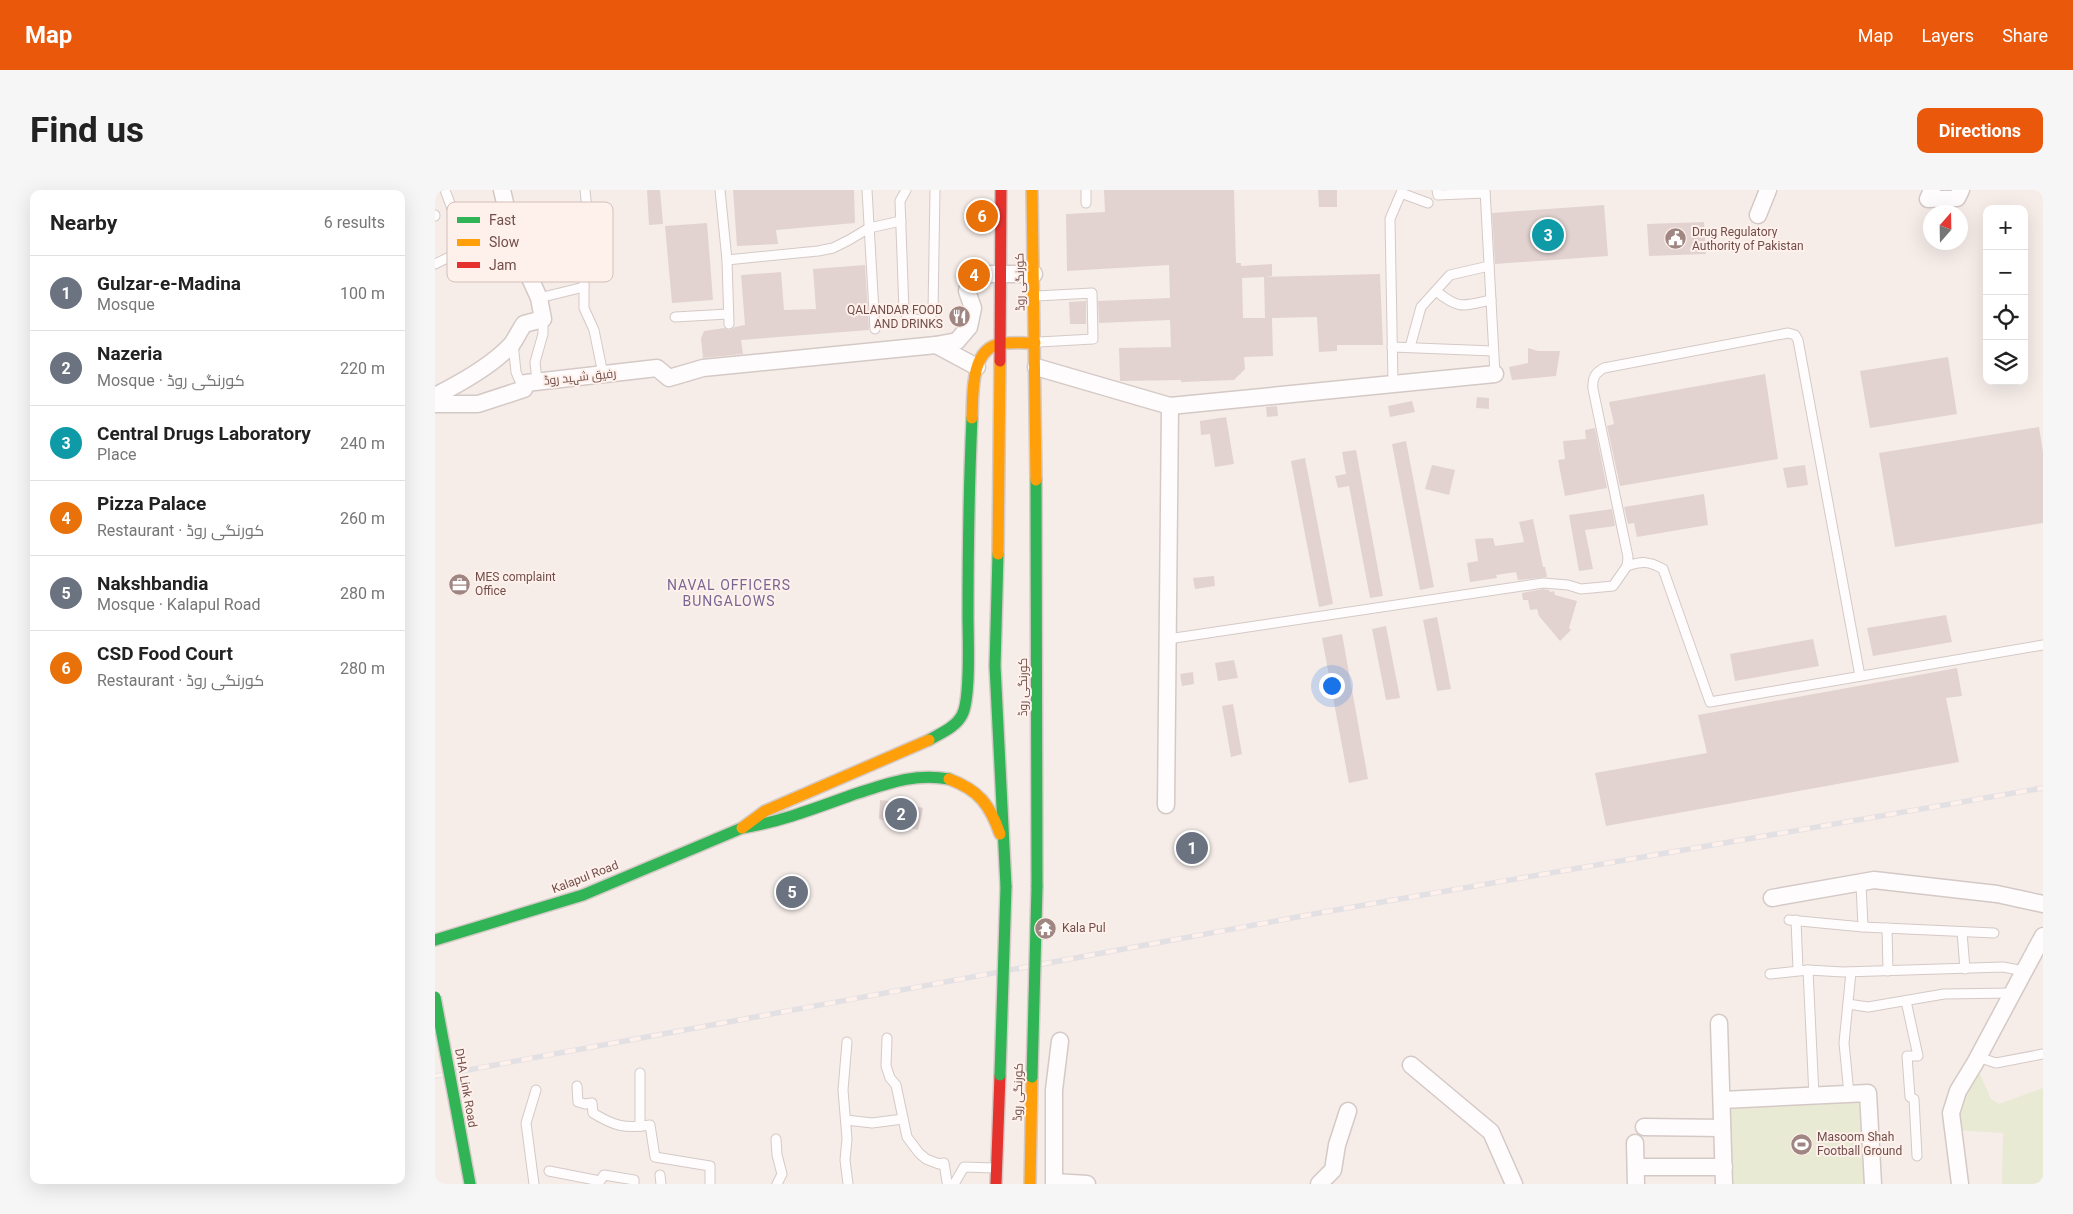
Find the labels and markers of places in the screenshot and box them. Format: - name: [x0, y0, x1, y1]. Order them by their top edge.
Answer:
- pin: 6: [966, 197, 998, 235]
- pin: 3: [1532, 216, 1564, 254]
- place label: Drug Regulatory Authority of Pakistan: [1692, 225, 1804, 253]
- public building icon: Drug Regulatory Authority of Pakistan: [1664, 227, 1688, 251]
- pin: 4: [958, 256, 990, 294]
- place label: QALANDAR FOOD AND DRINKS: [847, 303, 943, 331]
- restaurant icon: QALANDAR FOOD AND DRINKS: [947, 305, 971, 329]
- place label: MES complaint Office: [475, 570, 556, 598]
- office icon: MES complaint Office: [447, 572, 471, 596]
- pin: 2: [885, 795, 917, 833]
- pin: 1: [1176, 829, 1208, 867]
- pin: 5: [776, 873, 808, 911]
- temple icon: Kala Pul: [1034, 916, 1058, 940]
- place label: Kala Pul: [1062, 921, 1106, 935]
- place label: Masoom Shah Football Ground: [1817, 1130, 1902, 1158]
- sports icon: Masoom Shah Football Ground: [1789, 1132, 1813, 1156]

